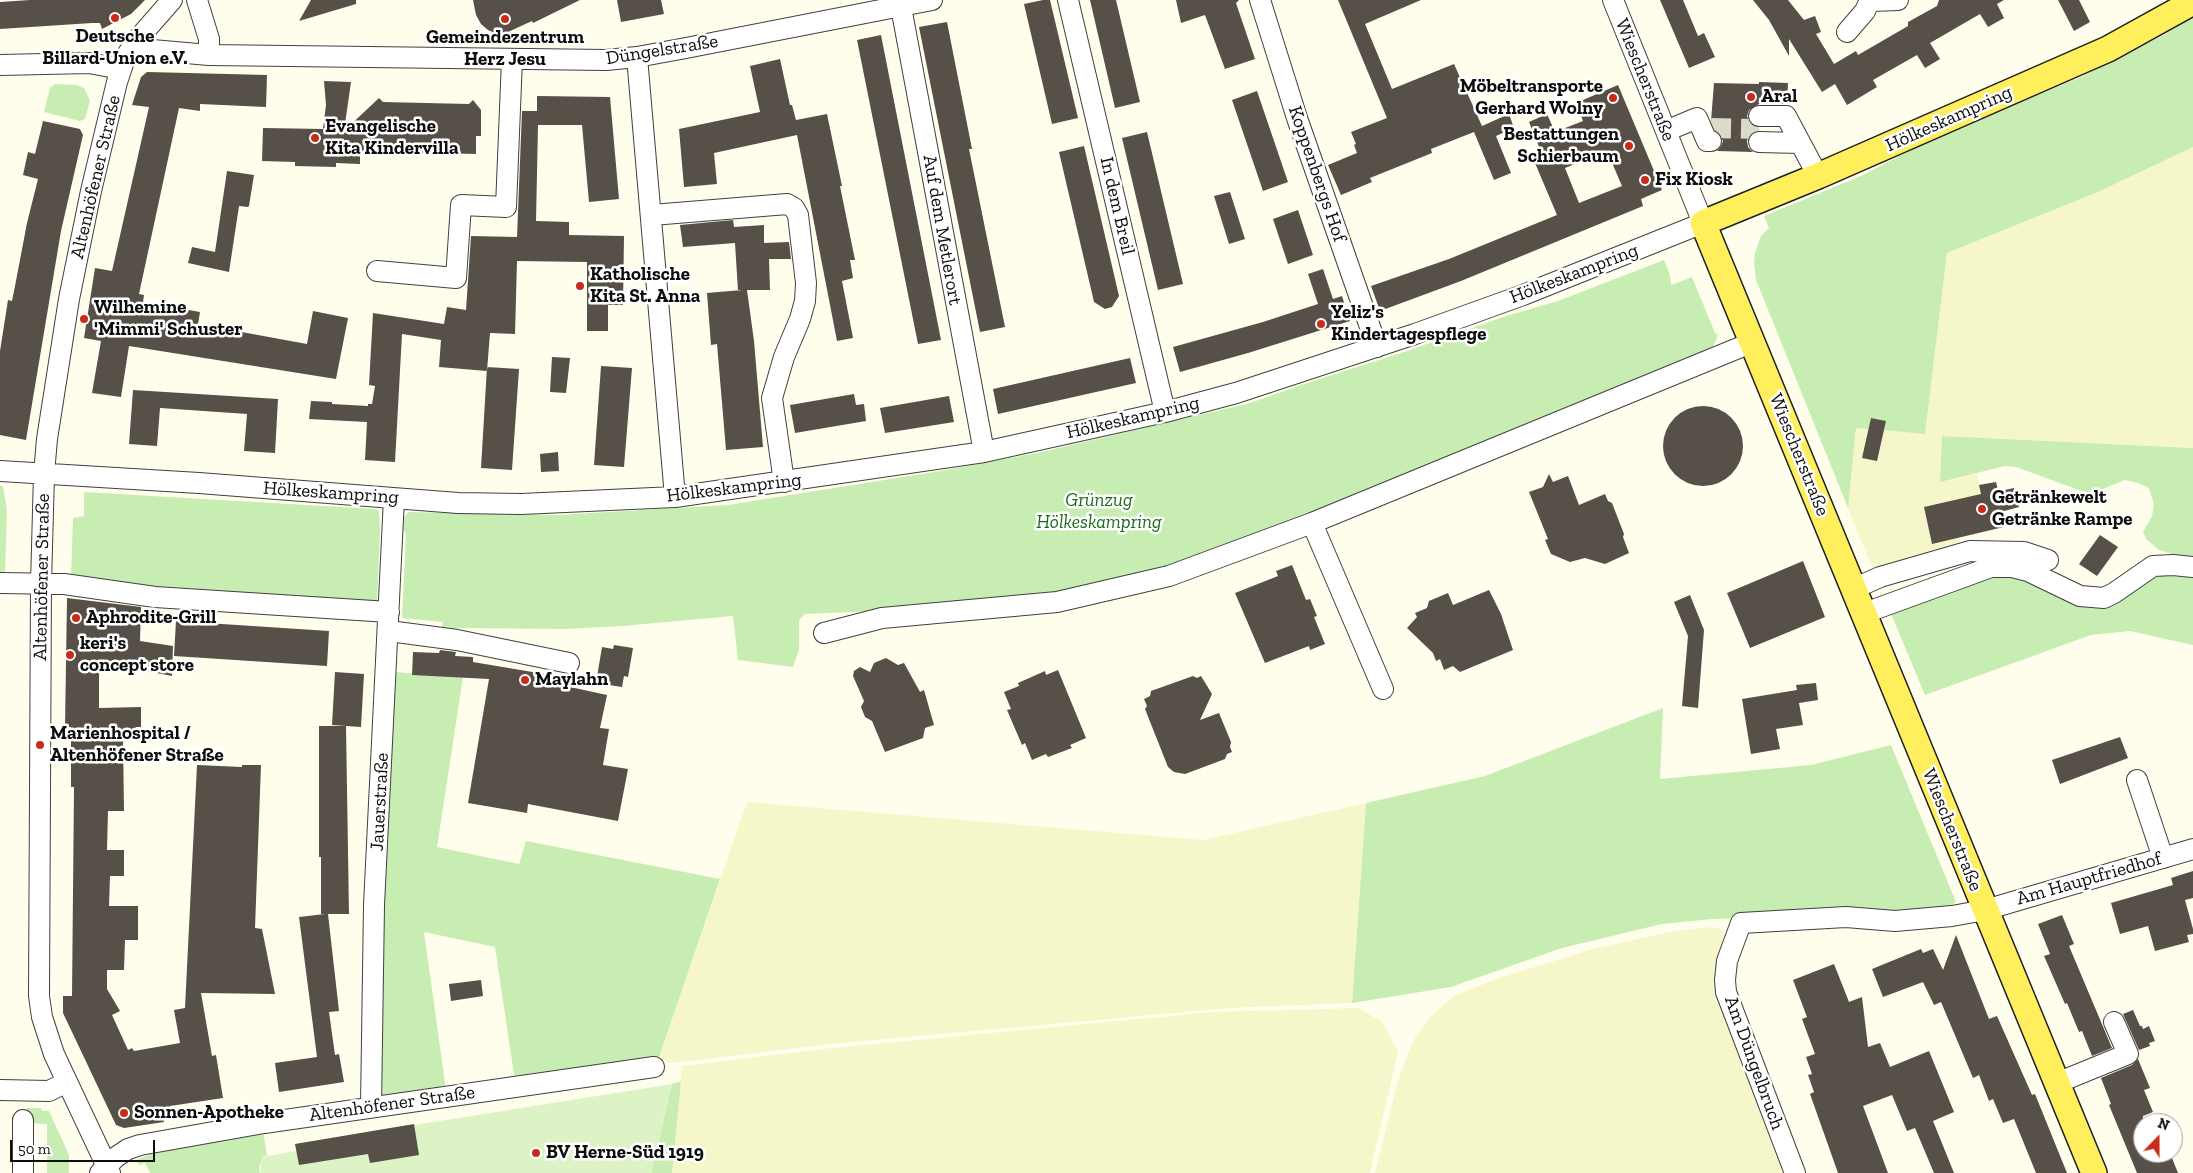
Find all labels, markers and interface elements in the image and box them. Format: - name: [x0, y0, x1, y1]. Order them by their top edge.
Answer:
- marker: Deutsche Billard-Union e.V.: [109, 12, 121, 24]
- marker: Gemeindezentrum Herz Jesu: [499, 13, 511, 25]
- street label: Wiescherstraße: [1610, 15, 1680, 145]
- place label: Deutsche Billard-Union e.V.: [42, 26, 188, 70]
- place label: Gemeindezentrum Herz Jesu: [426, 27, 584, 71]
- street label: Düngelstraße: [604, 30, 720, 70]
- place label: Möbeltransporte Gerhard Wolny: [1460, 76, 1603, 120]
- street label: Hölkeskampring: [1882, 81, 2016, 157]
- place label: Aral: [1761, 86, 1797, 108]
- marker: Aral: [1745, 91, 1757, 103]
- marker: Möbeltransporte Gerhard Wolny: [1607, 92, 1619, 104]
- street label: Altenhöfener Straße: [66, 93, 126, 261]
- street label: Koppenbergs Hof: [1283, 103, 1351, 245]
- place label: Evangelische Kita Kindervilla: [325, 116, 458, 160]
- place label: Bestattungen Schierbaum: [1503, 124, 1619, 168]
- marker: Evangelische Kita Kindervilla: [309, 132, 321, 144]
- marker: Bestattungen Schierbaum: [1623, 140, 1635, 152]
- street label: Auf dem Metlerort: [918, 153, 966, 307]
- street label: In dem Breil: [1095, 155, 1139, 257]
- place label: Fix Kiosk: [1655, 169, 1733, 191]
- marker: Fix Kiosk: [1639, 174, 1651, 186]
- street label: Hölkeskampring: [1506, 239, 1642, 309]
- place label: Katholische Kita St. Anna: [590, 264, 700, 308]
- marker: Katholische Kita St. Anna: [574, 280, 586, 292]
- place label: Wilhemine 'Mimmi' Schuster: [94, 297, 243, 341]
- place label: Yeliz's Kindertagespflege: [1331, 302, 1486, 346]
- marker: Wilhemine 'Mimmi' Schuster: [78, 313, 90, 325]
- marker: Yeliz's Kindertagespflege: [1315, 318, 1327, 330]
- street label: Wiescherstraße: [1764, 390, 1834, 520]
- street label: Hölkeskampring: [1064, 392, 1202, 444]
- street label: Hölkeskampring: [665, 468, 803, 508]
- street label: Hölkeskampring: [262, 477, 400, 509]
- place label: Getränkewelt Getränke Rampe: [1992, 487, 2133, 531]
- park label: Grünzug Hölkeskampring: [1036, 490, 1162, 534]
- street label: Altenhöfener Straße: [29, 493, 55, 661]
- marker: Getränkewelt Getränke Rampe: [1976, 503, 1988, 515]
- place label: Aphrodite-Grill: [86, 607, 216, 629]
- marker: Aphrodite-Grill: [70, 612, 82, 624]
- place label: keri's concept store: [80, 633, 194, 677]
- marker: keri's concept store: [64, 649, 76, 661]
- place label: Maylahn: [535, 669, 608, 691]
- marker: Maylahn: [519, 674, 531, 686]
- place label: Marienhospital / Altenhöfener Straße: [50, 723, 224, 767]
- marker: Marienhospital / Altenhöfener Straße: [34, 739, 46, 751]
- street label: Jauerstraße: [366, 752, 394, 852]
- street label: Wiescherstraße: [1917, 765, 1987, 895]
- street label: Am Hauptfriedhof: [2014, 847, 2164, 911]
- street label: Am Düngelbruch: [1719, 993, 1789, 1133]
- street label: Altenhöfener Straße: [308, 1081, 476, 1127]
- place label: Sonnen-Apotheke: [134, 1102, 284, 1124]
- marker: Sonnen-Apotheke: [118, 1107, 130, 1119]
- north arrow: [2133, 1113, 2183, 1163]
- text: N: [2155, 1115, 2172, 1134]
- scale bar: [12, 1130, 158, 1162]
- text: 50 m: [18, 1140, 51, 1158]
- place label: BV Herne-Süd 1919: [546, 1142, 704, 1164]
- marker: BV Herne-Süd 1919: [530, 1147, 542, 1159]

